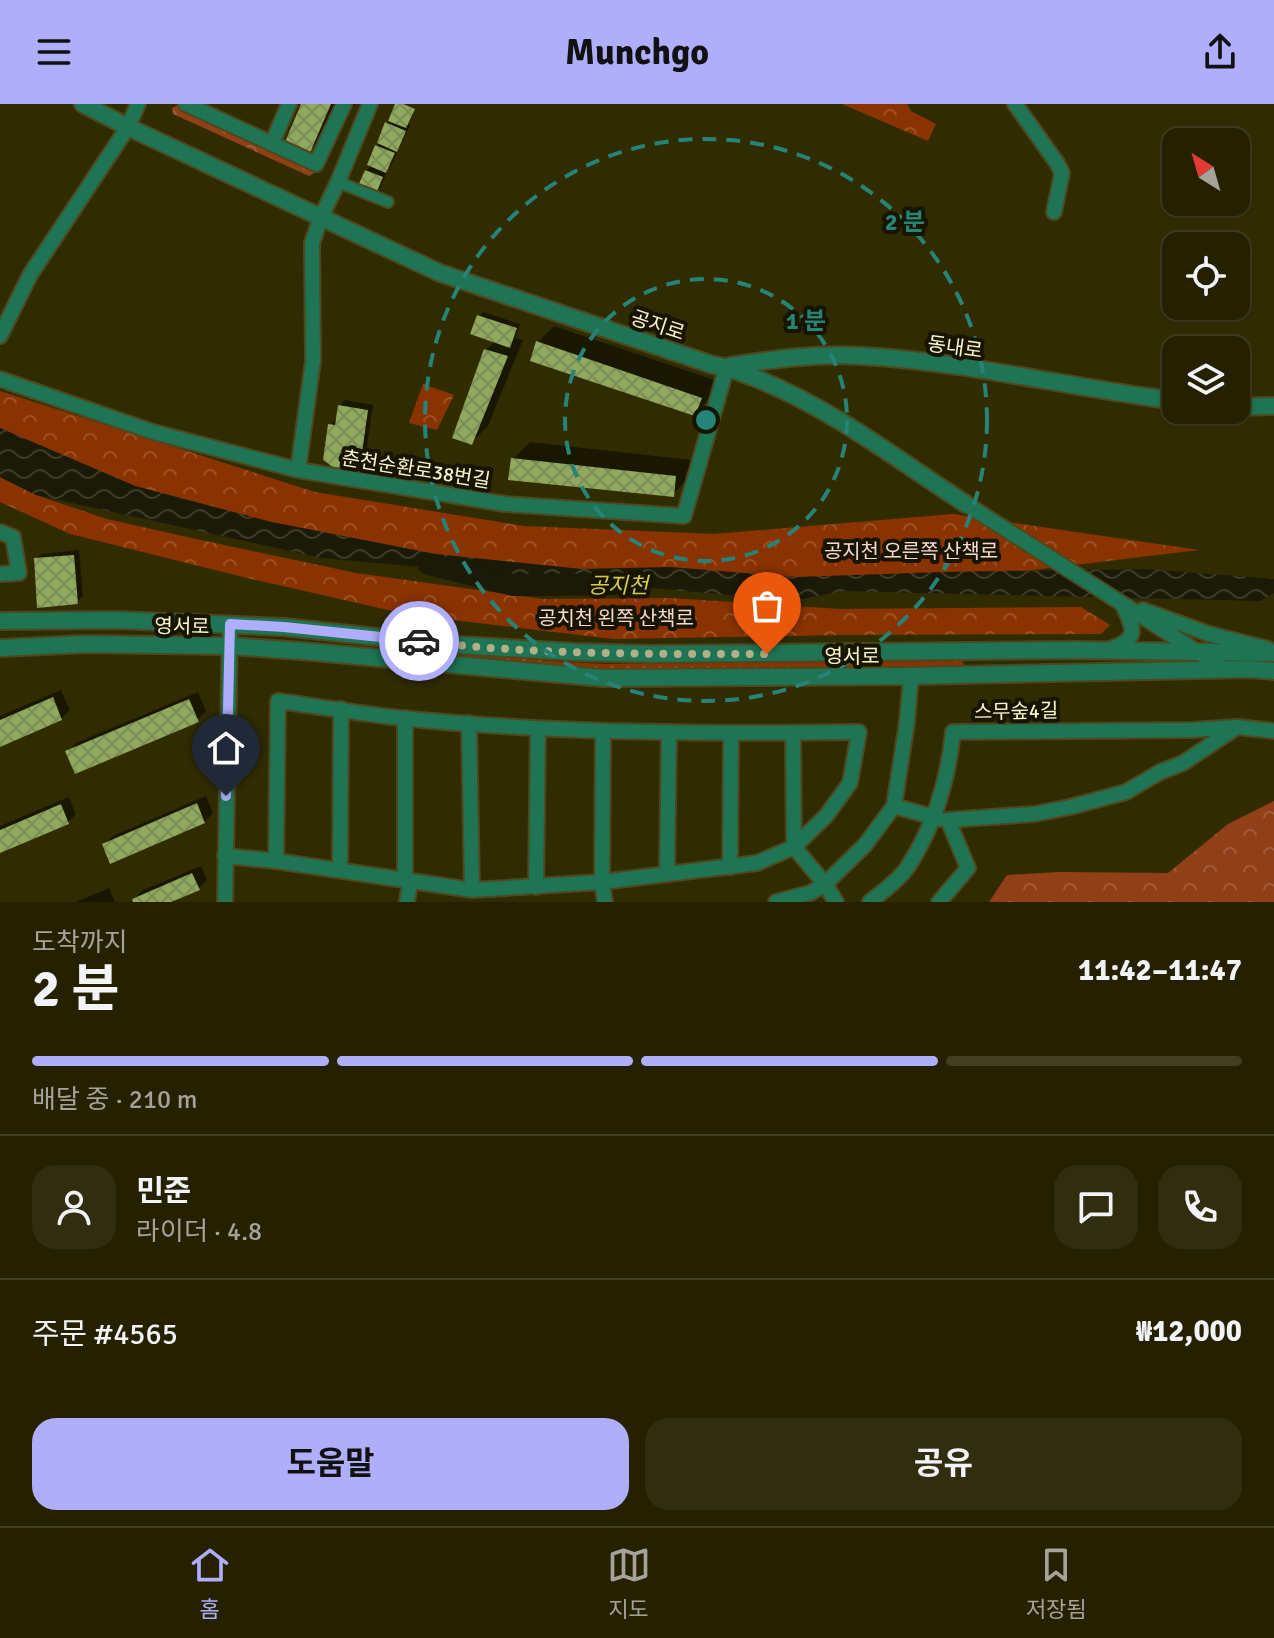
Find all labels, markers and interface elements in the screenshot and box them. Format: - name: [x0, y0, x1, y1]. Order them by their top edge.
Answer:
- icon: menu: [32, 30, 76, 74]
- text: Munchgo: [565, 30, 709, 75]
- icon: share: [1198, 30, 1242, 74]
- north arrow: [1162, 128, 1250, 216]
- map controls: [1162, 128, 1250, 424]
- text: 2 분: [885, 207, 925, 237]
- button: locate: [1162, 232, 1250, 320]
- street label: 공지로: [628, 305, 688, 346]
- text: 1 분: [786, 306, 826, 336]
- street label: 동내로: [926, 331, 984, 364]
- button: layers: [1162, 336, 1250, 424]
- centre of rings: [692, 406, 720, 434]
- street label: 춘천순환로38번길: [340, 445, 492, 494]
- park label: 공지천 오른쪽 산책로: [824, 539, 998, 564]
- water label: 공지천: [588, 572, 651, 599]
- pin: [733, 572, 801, 654]
- icon: bag: [745, 584, 789, 628]
- courier: [379, 601, 459, 681]
- park label: 공치천 왼쪽 산책로: [538, 606, 694, 631]
- street label: 영서로: [154, 614, 210, 639]
- icon: car: [397, 619, 441, 663]
- street label: 영서로: [824, 644, 880, 669]
- street label: 스무숲4길: [974, 698, 1058, 725]
- pin: [192, 714, 260, 796]
- icon: home: [204, 726, 248, 770]
- text: 도착까지: [32, 927, 128, 959]
- text: 11:42–11:47: [1078, 952, 1242, 989]
- text: 2 분: [32, 957, 119, 1021]
- text: 배달 중 · 210 m: [32, 1084, 197, 1116]
- button: person: [32, 1165, 116, 1249]
- button: chat: [1054, 1165, 1138, 1249]
- button: phone: [1158, 1165, 1242, 1249]
- text: 민준: [136, 1173, 191, 1210]
- text: 라이더 · 4.8: [136, 1216, 262, 1248]
- text: ₩12,000: [1136, 1313, 1242, 1350]
- text: 주문 #4565: [32, 1316, 178, 1353]
- button: 도움말: [32, 1418, 629, 1510]
- button: 공유: [645, 1418, 1242, 1510]
- tab: 홈: [188, 1543, 232, 1623]
- tab: 지도: [607, 1543, 651, 1623]
- tab: 저장됨: [1026, 1543, 1086, 1623]

